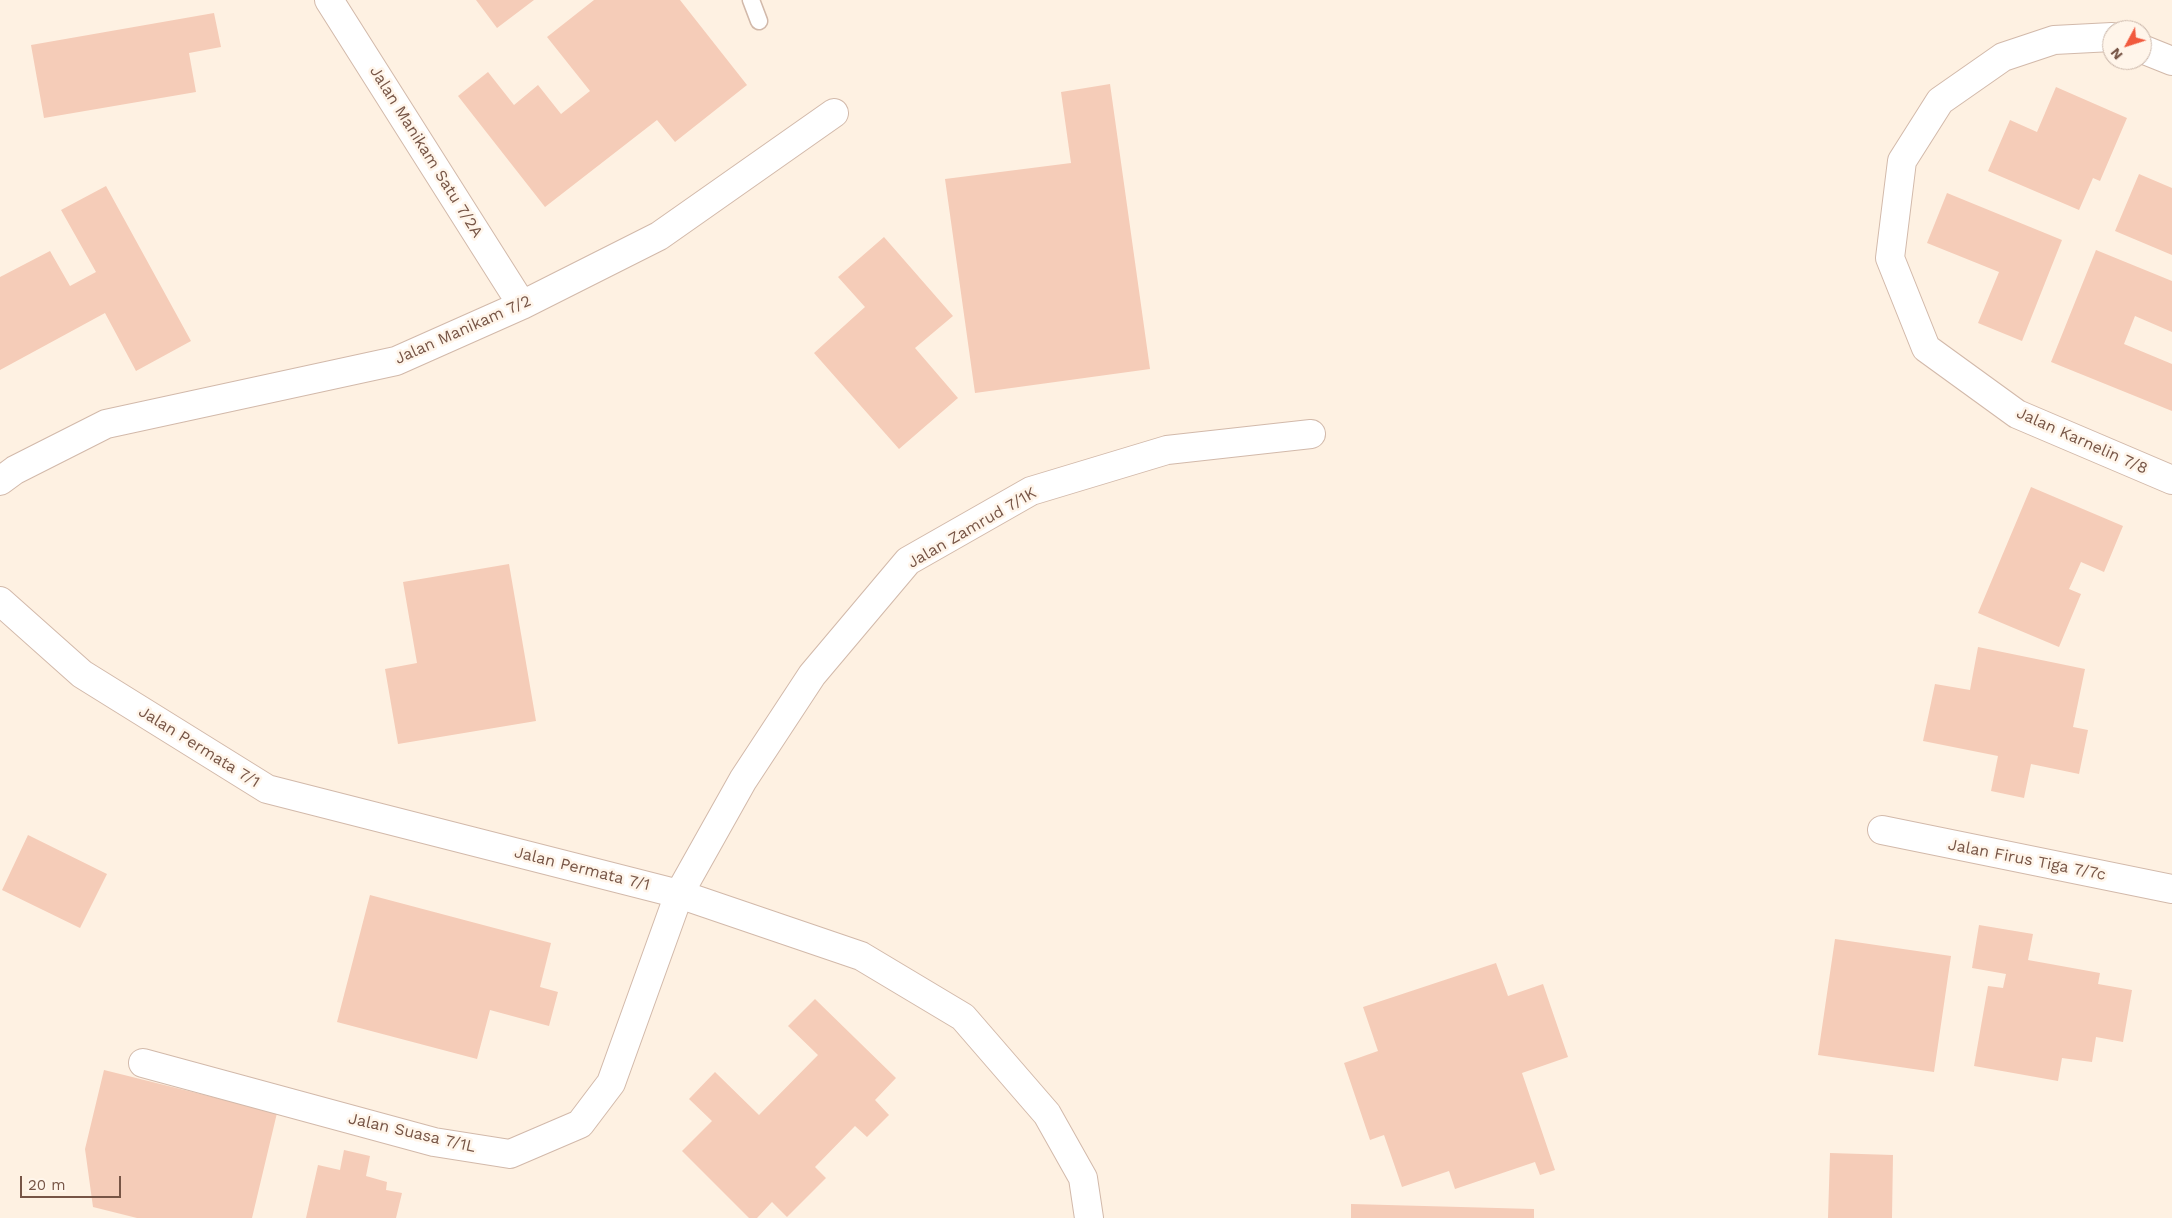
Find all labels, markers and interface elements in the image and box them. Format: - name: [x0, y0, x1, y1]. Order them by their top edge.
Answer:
- north arrow: [2102, 20, 2152, 70]
- text: N: [2107, 45, 2126, 63]
- street label: Jalan Manikam Satu 7/2A: [365, 63, 487, 241]
- street label: Jalan Manikam 7/2: [392, 291, 534, 369]
- street label: Jalan Karnelin 7/8: [2014, 403, 2150, 479]
- street label: Jalan Zamrud 7/1K: [904, 483, 1040, 573]
- street label: Jalan Permata 7/1: [135, 702, 263, 792]
- street label: Jalan Firus Tiga 7/7c: [1946, 835, 2108, 885]
- street label: Jalan Permata 7/1: [512, 843, 652, 895]
- street label: Jalan Suasa 7/1L: [346, 1109, 478, 1157]
- scale bar: [22, 1166, 124, 1198]
- text: 20 m: [28, 1176, 66, 1194]

